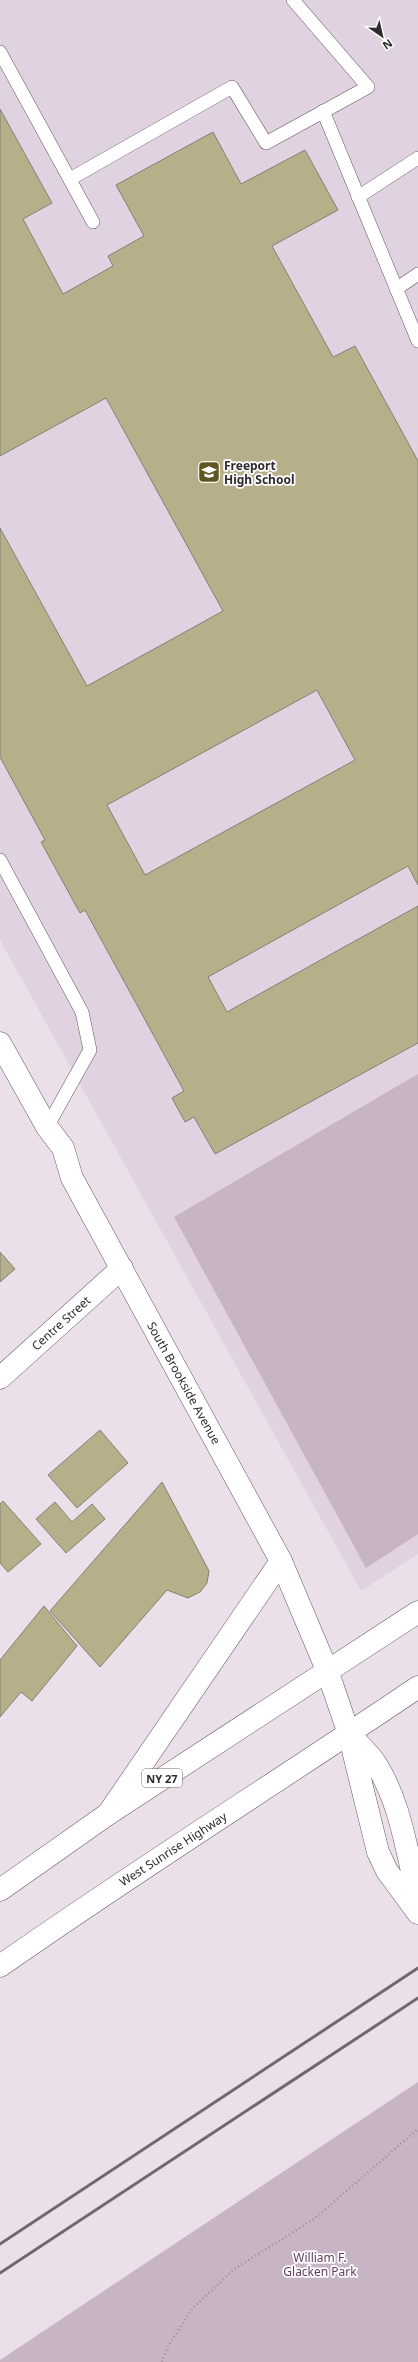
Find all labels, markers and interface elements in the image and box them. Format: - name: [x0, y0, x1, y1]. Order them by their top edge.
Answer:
- north arrow: [362, 16, 402, 56]
- text: N: [380, 36, 396, 53]
- place label: Freeport High School: [224, 457, 294, 488]
- school or university icon: Freeport High School: [196, 459, 222, 485]
- street label: Centre Street: [28, 1291, 95, 1354]
- street label: South Brookside Avenue: [143, 1319, 225, 1448]
- road number: NY 27: [142, 1769, 182, 1787]
- street label: West Sunrise Highway: [116, 1807, 231, 1890]
- park label: William F. Glacken Park: [283, 2249, 357, 2280]

